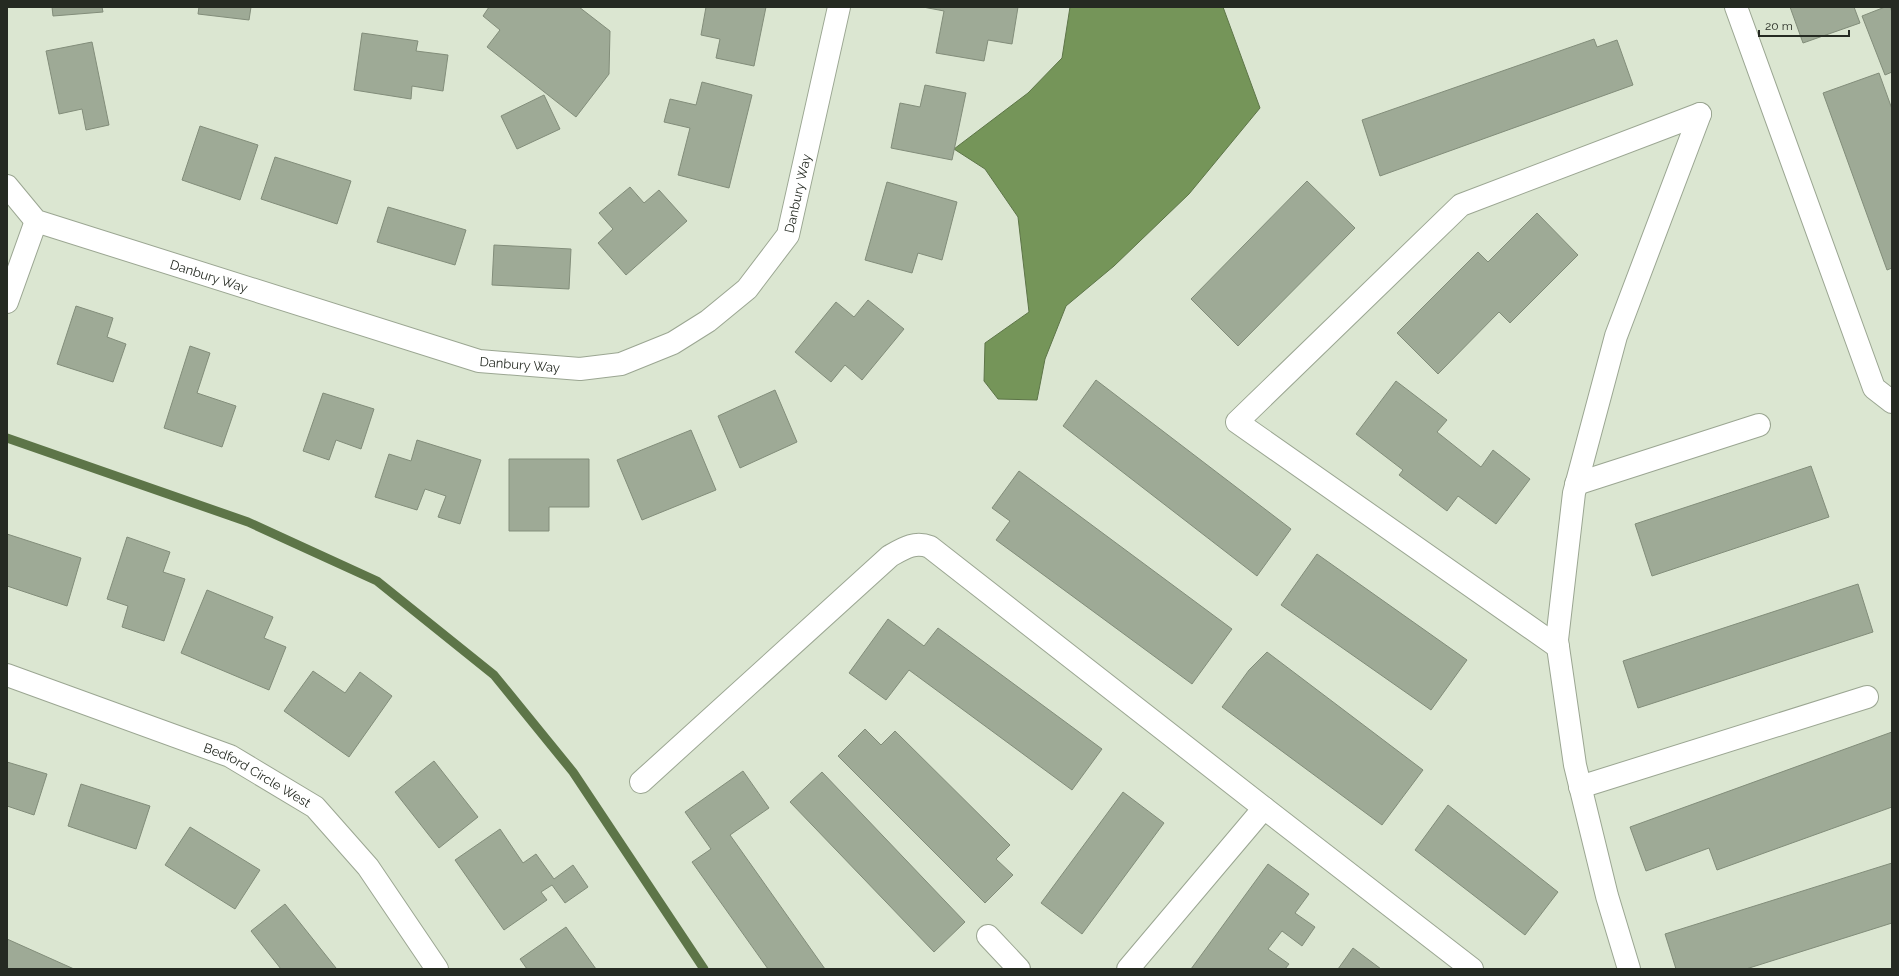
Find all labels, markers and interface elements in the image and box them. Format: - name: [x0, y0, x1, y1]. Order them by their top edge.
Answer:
- scale bar: [1759, 12, 1849, 38]
- text: 20 m: [1765, 19, 1793, 33]
- street label: Danbury Way: [781, 152, 813, 234]
- street label: Danbury Way: [168, 256, 250, 295]
- street label: Danbury Way: [479, 354, 561, 375]
- street label: Bedford Circle West: [202, 740, 314, 811]

